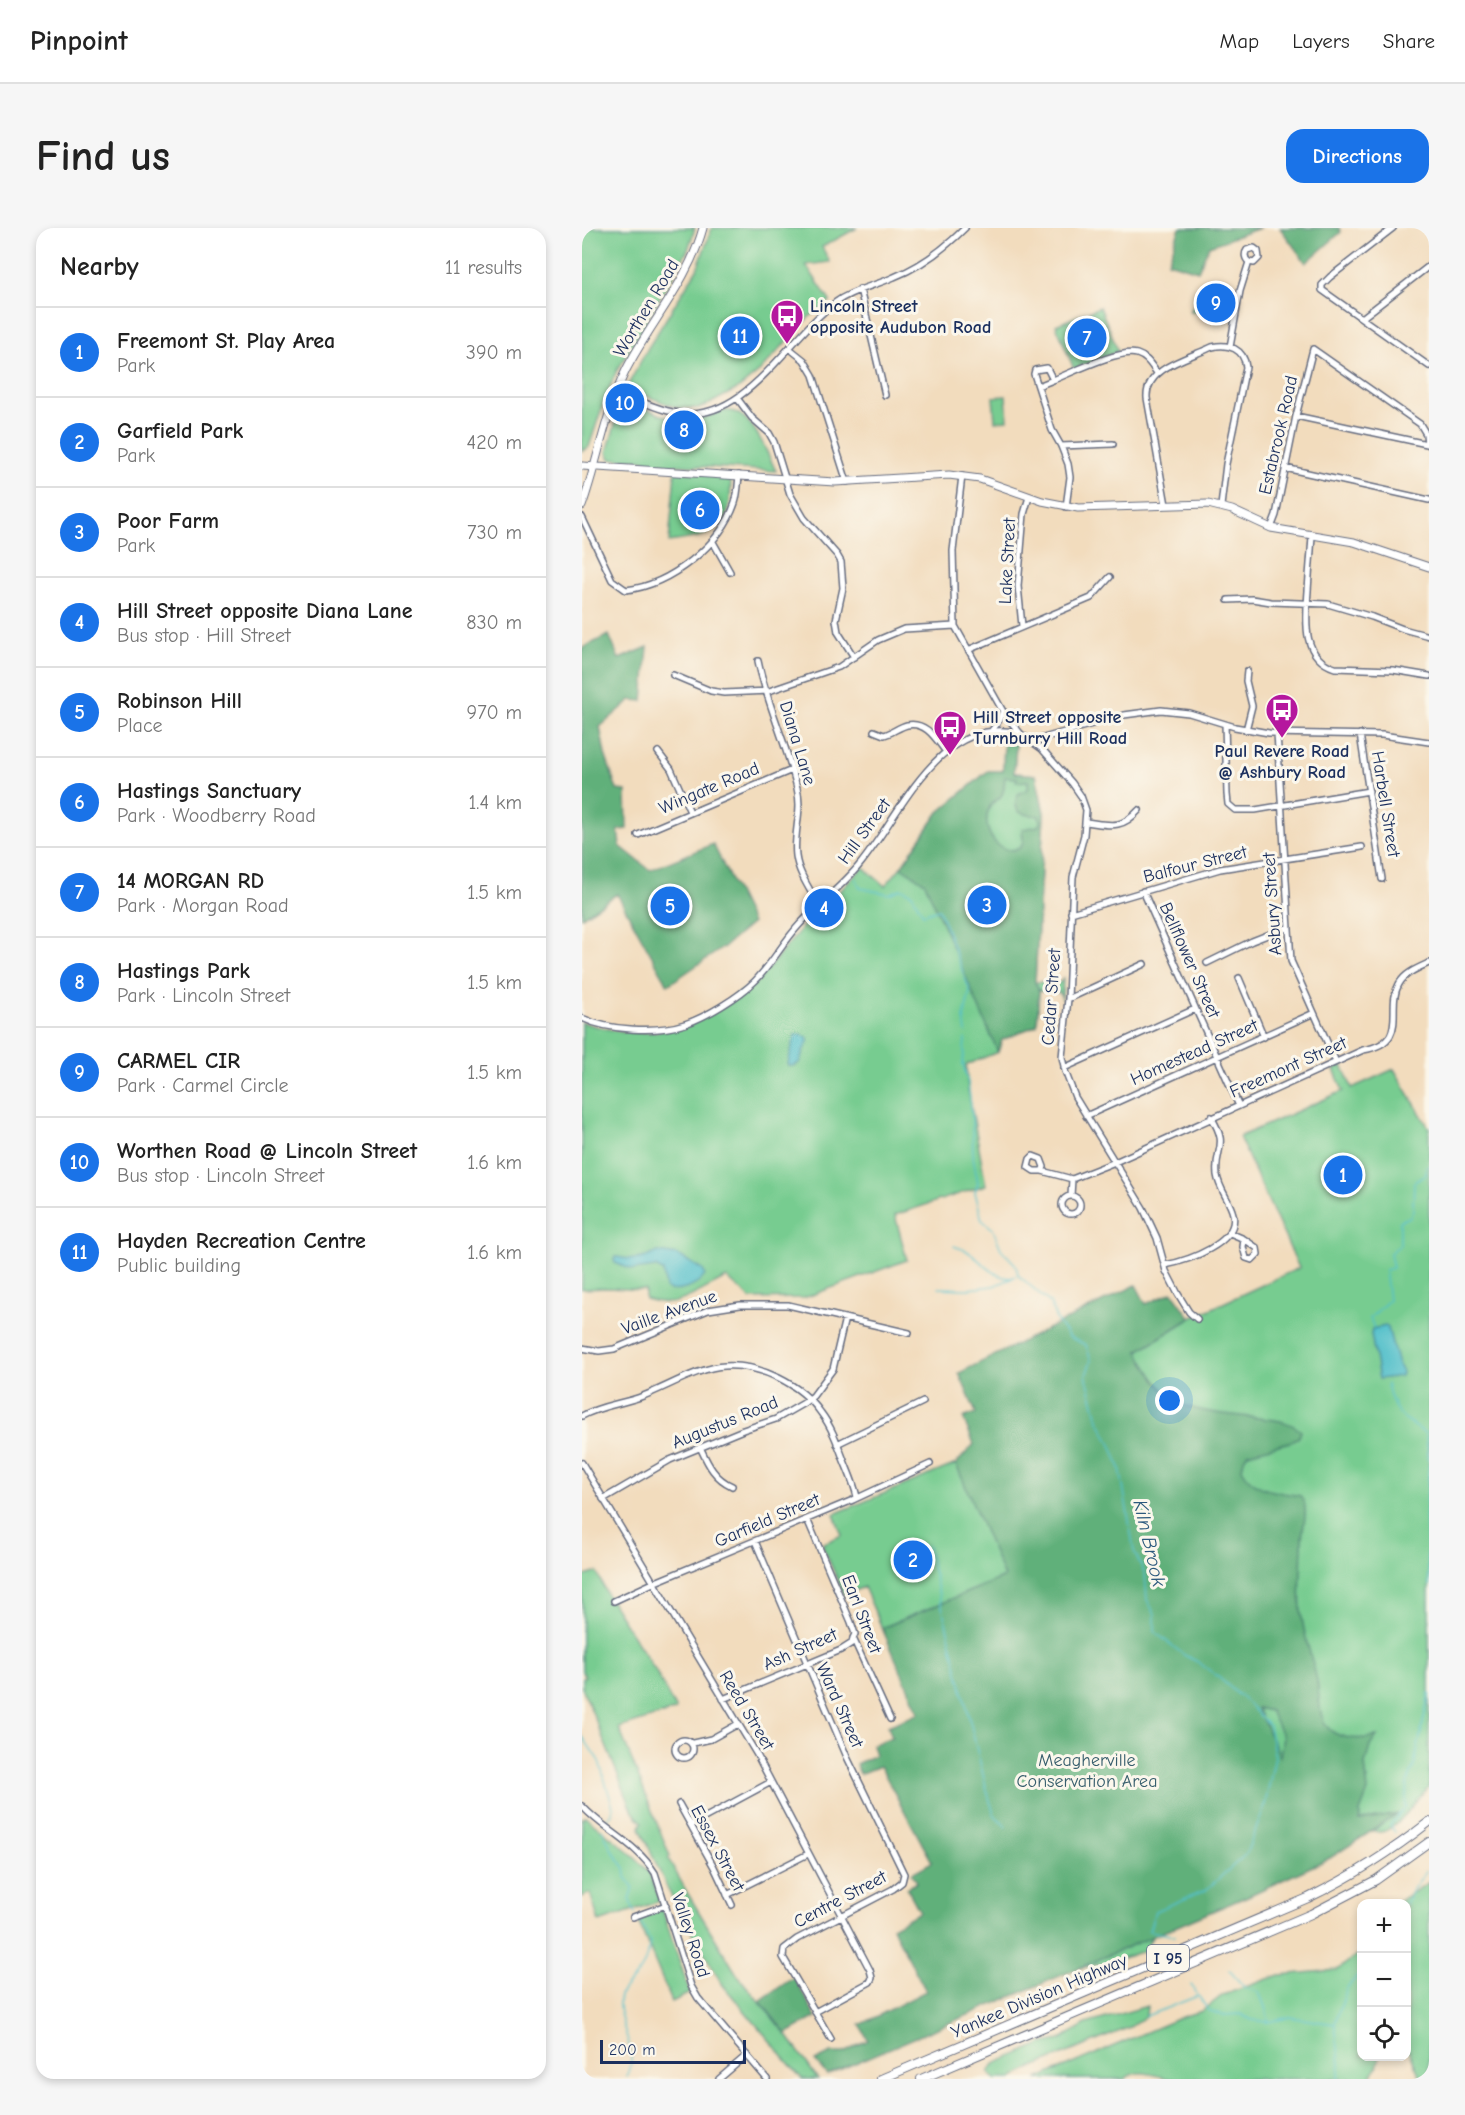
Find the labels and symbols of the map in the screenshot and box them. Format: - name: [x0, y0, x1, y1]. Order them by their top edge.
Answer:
- street label: Worthen Road: [609, 256, 684, 361]
- pin: 9: [1196, 280, 1236, 326]
- place label: Lincoln Street opposite Audubon Road: [810, 296, 991, 338]
- bus stop icon: Lincoln Street opposite Audubon Road: [769, 298, 805, 345]
- pin: 11: [720, 314, 760, 358]
- pin: 7: [1068, 316, 1106, 360]
- street label: Estabrook Road: [1255, 374, 1302, 497]
- pin: 10: [606, 380, 645, 426]
- pin: 8: [664, 408, 704, 452]
- pin: 6: [680, 488, 720, 532]
- street label: Lake Street: [995, 516, 1020, 605]
- bus stop icon: Paul Revere Road @ Ashbury Road: [1264, 692, 1300, 739]
- street label: Diana Lane: [775, 699, 820, 788]
- place label: Hill Street opposite Turnburry Hill Road: [973, 707, 1127, 749]
- bus stop icon: Hill Street opposite Turnburry Hill Road: [932, 709, 968, 756]
- place label: Paul Revere Road @ Ashbury Road: [1215, 741, 1349, 783]
- street label: Harbell Street: [1367, 750, 1404, 859]
- street label: Wingate Road: [656, 758, 763, 819]
- street label: Hill Street: [834, 794, 896, 868]
- street label: Balfour Street: [1141, 841, 1250, 888]
- street label: Asbury Street: [1258, 851, 1287, 956]
- pin: 3: [968, 882, 1006, 928]
- pin: 5: [650, 884, 689, 928]
- pin: 4: [804, 886, 844, 930]
- street label: Bellflower Street: [1155, 899, 1225, 1022]
- street label: Cedar Street: [1038, 947, 1065, 1046]
- street label: Homestead Street: [1127, 1015, 1262, 1090]
- street label: Freemont Street: [1226, 1032, 1351, 1103]
- pin: 1: [1324, 1152, 1362, 1198]
- street label: Vaille Avenue: [619, 1286, 720, 1339]
- your location: [1155, 1386, 1184, 1415]
- street label: Augustus Road: [669, 1392, 781, 1453]
- street label: Garfield Street: [712, 1489, 824, 1552]
- water label: Kiln Brook: [1128, 1497, 1171, 1589]
- pin: 2: [894, 1538, 932, 1582]
- street label: Earl Street: [837, 1572, 886, 1657]
- street label: Ash Street: [760, 1624, 841, 1675]
- street label: Ward Street: [811, 1659, 868, 1752]
- street label: Reed Street: [715, 1667, 779, 1755]
- park label: Meagherville Conservation Area: [1017, 1750, 1157, 1792]
- street label: Essex Street: [686, 1802, 749, 1896]
- street label: Centre Street: [790, 1866, 891, 1933]
- street label: Valley Road: [667, 1890, 714, 1980]
- road number: I 95: [1147, 1945, 1189, 1971]
- street label: Yankee Division Highway: [948, 1949, 1131, 2043]
- scale bar: [600, 2037, 746, 2064]

